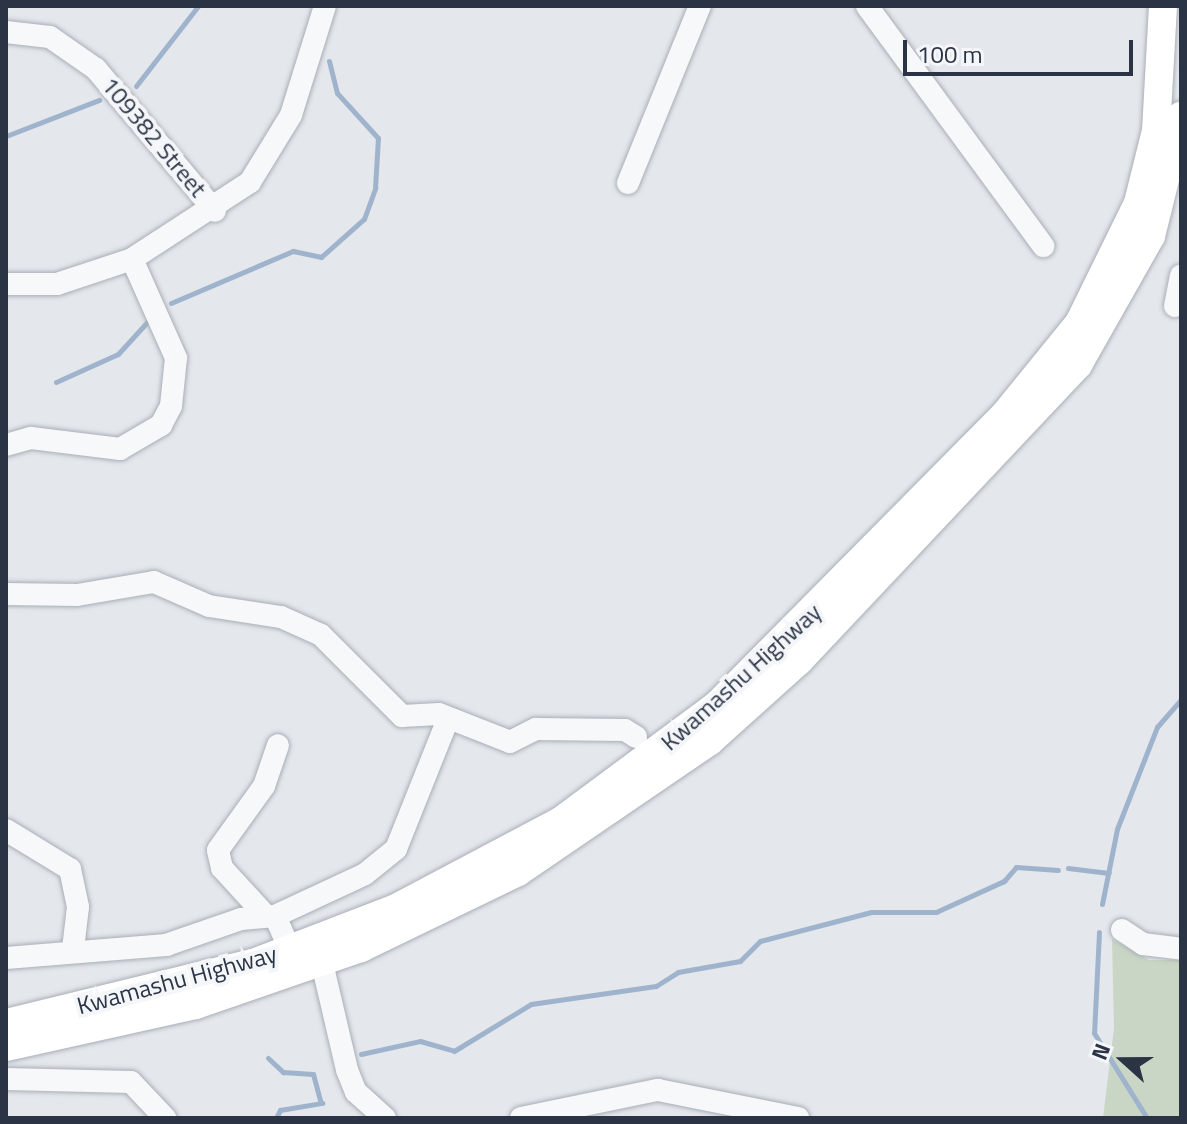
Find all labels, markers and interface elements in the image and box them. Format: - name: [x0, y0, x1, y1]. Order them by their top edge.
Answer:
- scale bar: [907, 24, 1137, 74]
- text: 100 m: [917, 36, 983, 72]
- street label: 109382 Street: [95, 71, 213, 203]
- street label: Kwamashu Highway: [655, 598, 827, 756]
- street label: Kwamashu Highway: [74, 939, 280, 1021]
- north arrow: [1083, 1020, 1163, 1100]
- text: N: [1082, 1038, 1119, 1065]

